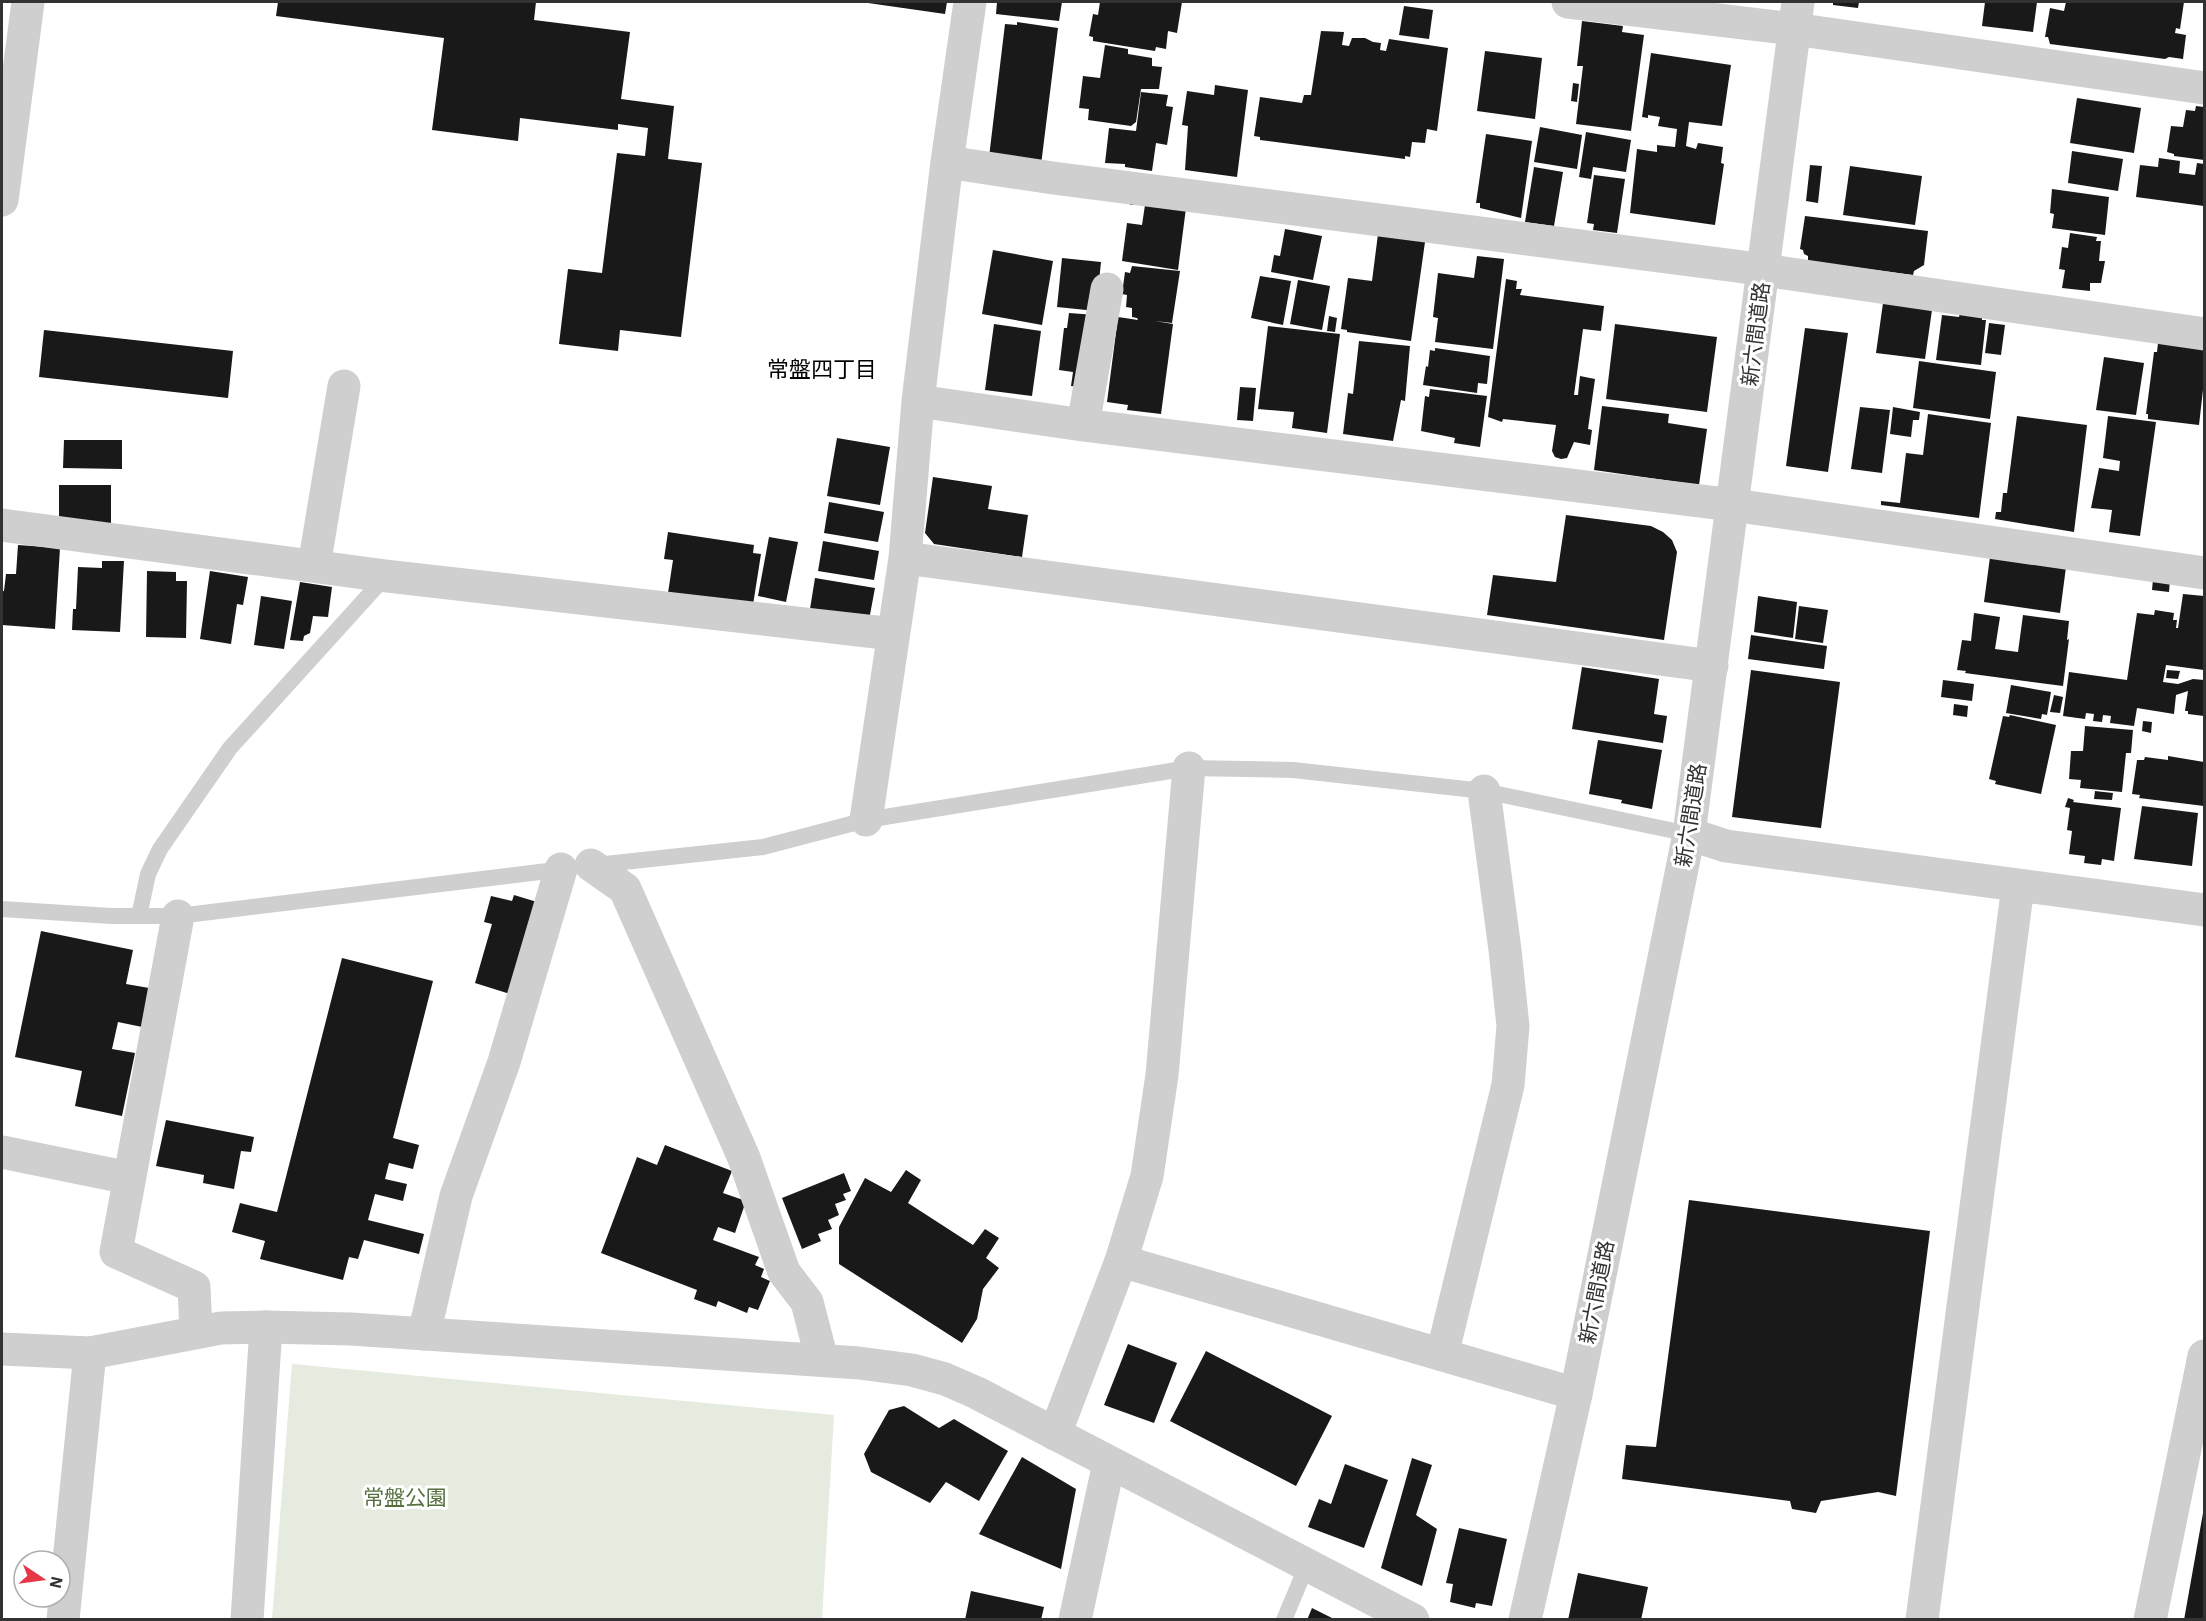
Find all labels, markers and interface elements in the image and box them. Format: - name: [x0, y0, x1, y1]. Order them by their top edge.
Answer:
- street label: 新六間道路: [1735, 280, 1775, 388]
- district label: 常盤四丁目: [767, 354, 877, 383]
- street label: 新六間道路: [1668, 761, 1712, 869]
- street label: 新六間道路: [1572, 1238, 1620, 1346]
- park label: 常盤公園: [363, 1483, 447, 1511]
- north arrow: [12, 1549, 72, 1609]
- text: N: [46, 1574, 68, 1590]

